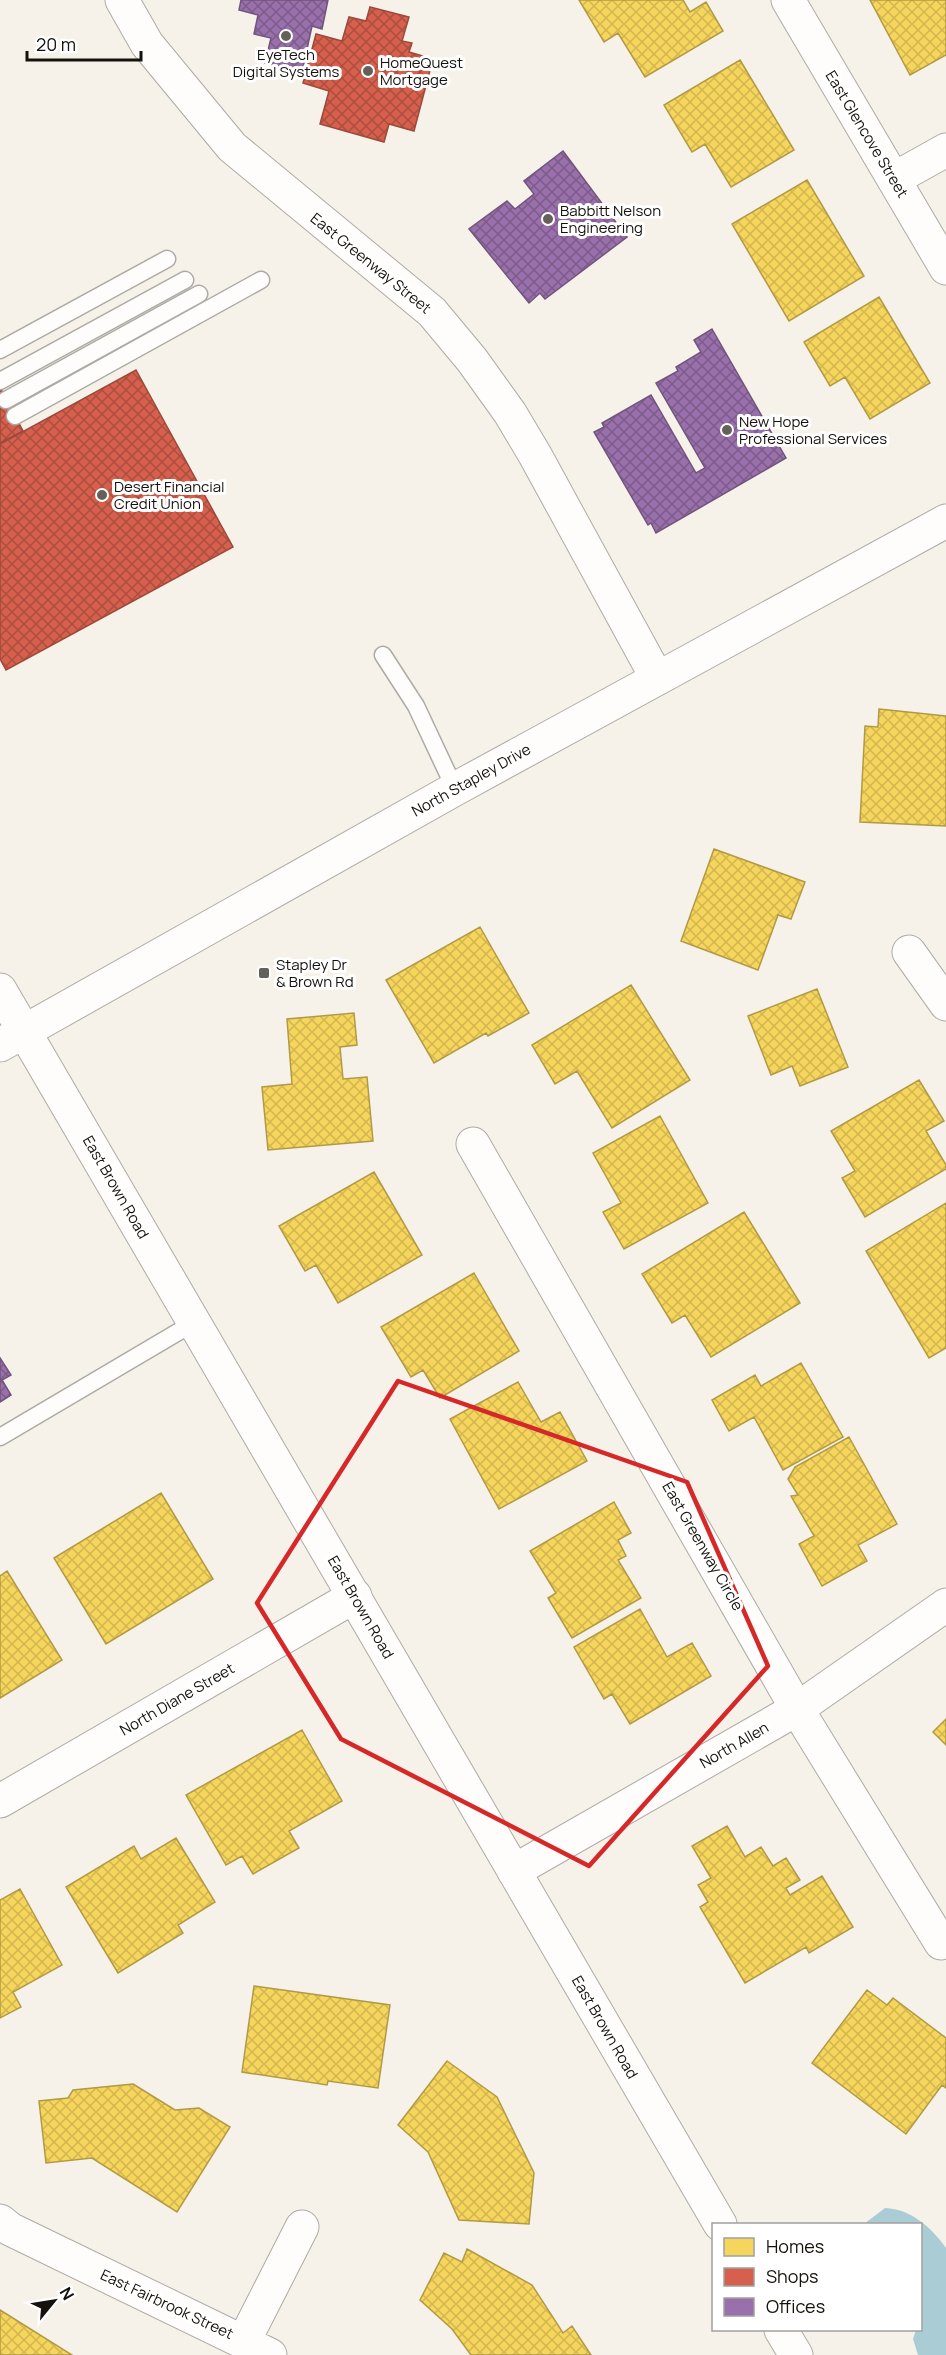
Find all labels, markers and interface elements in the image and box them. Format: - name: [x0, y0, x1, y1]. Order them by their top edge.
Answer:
- scale bar: [27, 24, 141, 62]
- marker: EyeTech Digital Systems: [279, 29, 293, 43]
- text: 20 m: [36, 32, 76, 56]
- place label: EyeTech Digital Systems: [233, 44, 339, 82]
- place label: HomeQuest Mortgage: [380, 52, 463, 90]
- marker: HomeQuest Mortgage: [361, 64, 375, 78]
- street label: East Glencove Street: [821, 66, 913, 202]
- place label: Babbitt Nelson Engineering: [560, 200, 661, 238]
- street label: East Greenway Street: [306, 208, 436, 318]
- marker: Babbitt Nelson Engineering: [541, 212, 555, 226]
- place label: New Hope Professional Services: [739, 411, 887, 449]
- marker: New Hope Professional Services: [720, 423, 734, 437]
- place label: Desert Financial Credit Union: [114, 476, 224, 514]
- marker: Desert Financial Credit Union: [95, 488, 109, 502]
- street label: North Stapley Drive: [408, 738, 534, 821]
- place label: Stapley Dr & Brown Rd: [276, 954, 354, 992]
- marker: Stapley Dr & Brown Rd: [257, 966, 271, 980]
- street label: East Brown Road: [78, 1132, 154, 1242]
- street label: East Greenway Circle: [658, 1478, 749, 1614]
- street label: East Brown Road: [323, 1552, 399, 1662]
- street label: North Diane Street: [116, 1658, 238, 1740]
- street label: North Allen: [696, 1717, 772, 1773]
- street label: East Brown Road: [567, 1972, 643, 2082]
- legend: [712, 2223, 922, 2331]
- text: Homes: [766, 2234, 824, 2258]
- street label: East Fairbrook Street: [97, 2264, 237, 2344]
- text: Shops: [766, 2264, 818, 2288]
- north arrow: [24, 2271, 84, 2331]
- text: N: [55, 2283, 79, 2304]
- text: Offices: [766, 2294, 825, 2318]

